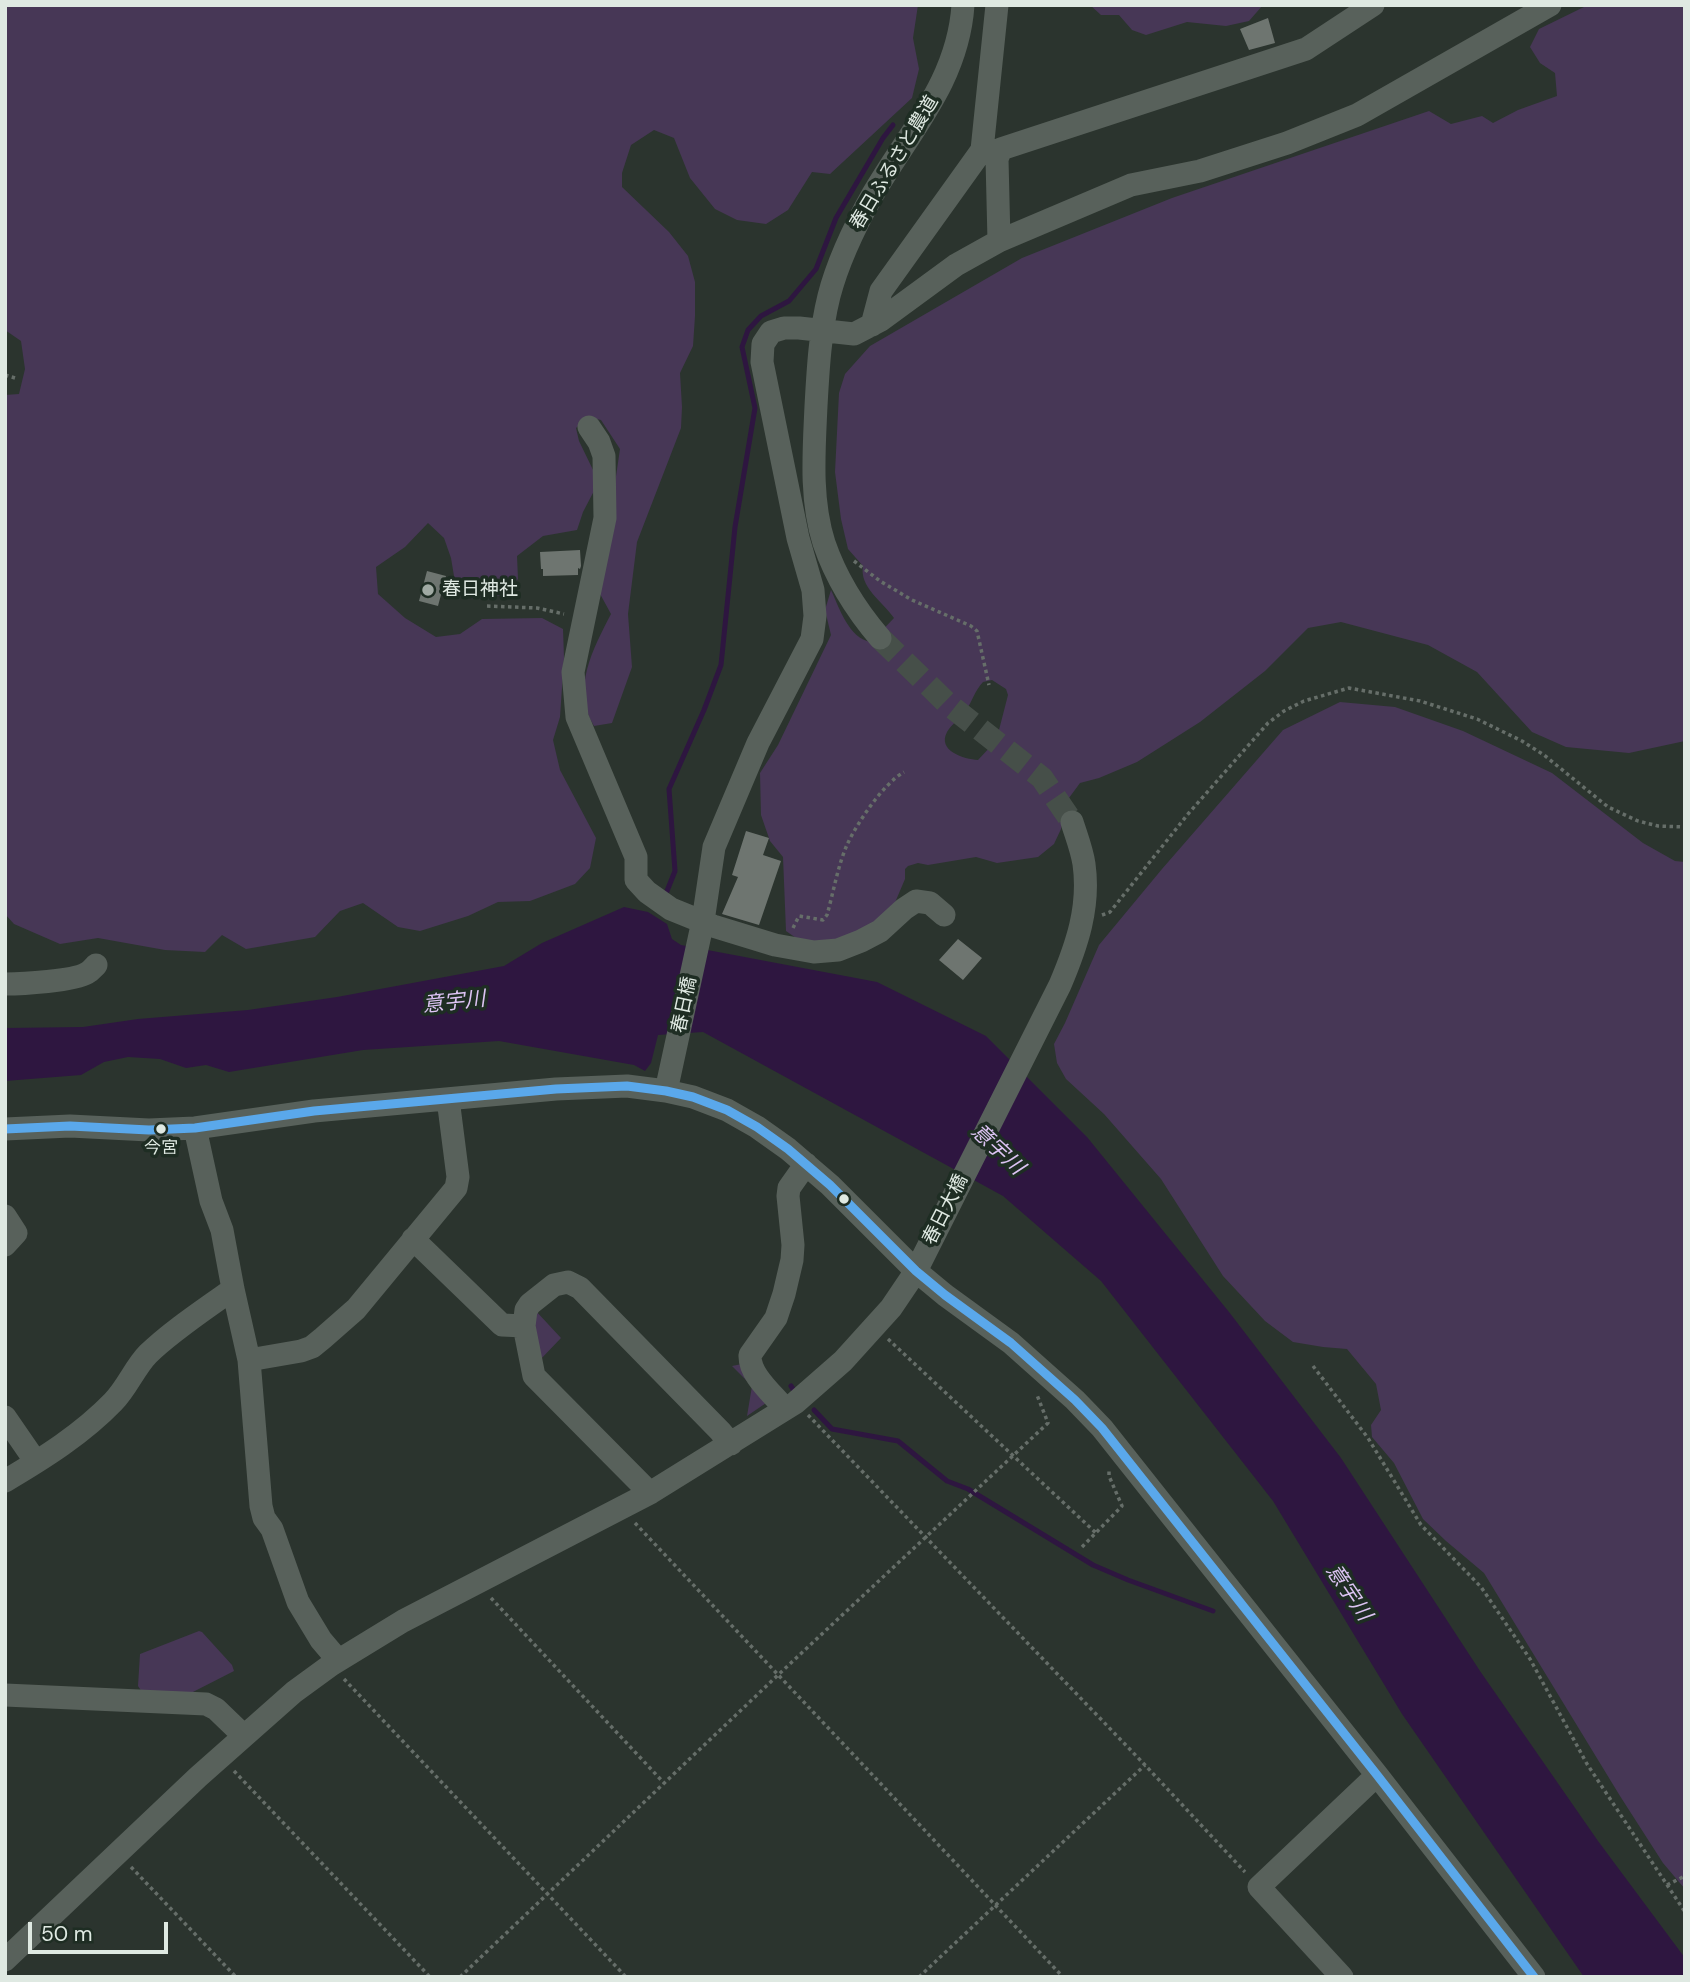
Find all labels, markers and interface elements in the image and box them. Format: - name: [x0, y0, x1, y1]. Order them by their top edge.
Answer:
- street label: 春日ふるさと農道: [846, 92, 944, 234]
- place label: 春日神社: [442, 579, 518, 601]
- marker: 春日神社: [420, 582, 436, 598]
- street label: 春日橋: [668, 975, 702, 1035]
- water label: 意宇川: [421, 987, 487, 1019]
- water label: 意宇川: [965, 1119, 1029, 1181]
- marker: 今宮: [154, 1122, 168, 1136]
- place label: 今宮: [144, 1139, 178, 1159]
- street label: 春日大橋: [919, 1171, 973, 1249]
- unlabelled marker: [837, 1192, 851, 1206]
- water label: 意宇川: [1320, 1560, 1376, 1626]
- scale bar: [32, 1909, 172, 1953]
- text: 50 m: [41, 1920, 92, 1948]

